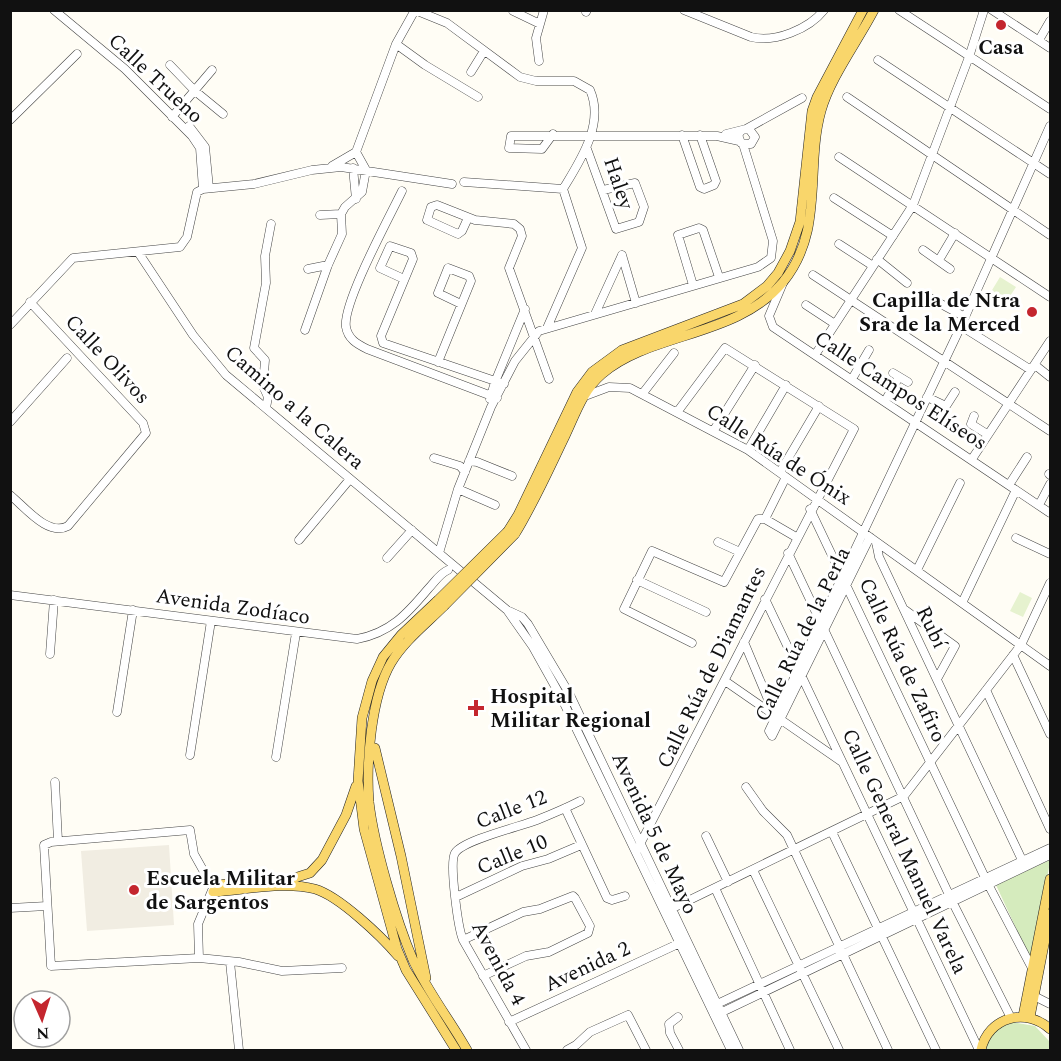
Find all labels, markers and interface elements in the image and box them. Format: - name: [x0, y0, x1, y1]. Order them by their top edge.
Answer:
- marker: Casa: [994, 18, 1008, 32]
- street label: Calle Trueno: [100, 26, 210, 132]
- place label: Casa: [978, 32, 1024, 64]
- street label: Haley: [594, 153, 642, 215]
- place label: Capilla de Ntra Sra de la Merced: [859, 285, 1020, 341]
- marker: Capilla de Ntra Sra de la Merced: [1025, 305, 1039, 319]
- street label: Calle Olivos: [57, 307, 158, 412]
- street label: Calle Campos Elíseos: [808, 323, 993, 459]
- street label: Camino a la Calera: [217, 338, 372, 478]
- street label: Calle Rúa de Ónix: [699, 396, 857, 514]
- street label: Calle Rúa de la Perla: [747, 541, 859, 727]
- street label: Calle Rúa de Diamantes: [649, 561, 775, 774]
- street label: Calle Rúa de Zafiro: [850, 573, 954, 748]
- street label: Avenida Zodíaco: [154, 580, 312, 634]
- street label: Rubí: [907, 601, 956, 656]
- place label: Hospital Militar Regional: [490, 681, 651, 737]
- marker: Hospital Militar Regional: [467, 699, 485, 717]
- street label: Calle General Manuel Varela: [833, 723, 975, 980]
- street label: Avenida 5 de Mayo: [602, 747, 706, 920]
- street label: Calle 12: [471, 782, 552, 838]
- street label: Calle 10: [472, 826, 553, 884]
- place label: Escuela Militar de Sargentos: [146, 863, 295, 919]
- marker: Escuela Militar de Sargentos: [127, 883, 141, 897]
- street label: Avenida 4: [462, 916, 534, 1012]
- street label: Avenida 2: [539, 933, 636, 1001]
- north arrow: [12, 989, 72, 1049]
- text: N: [36, 1021, 50, 1045]

